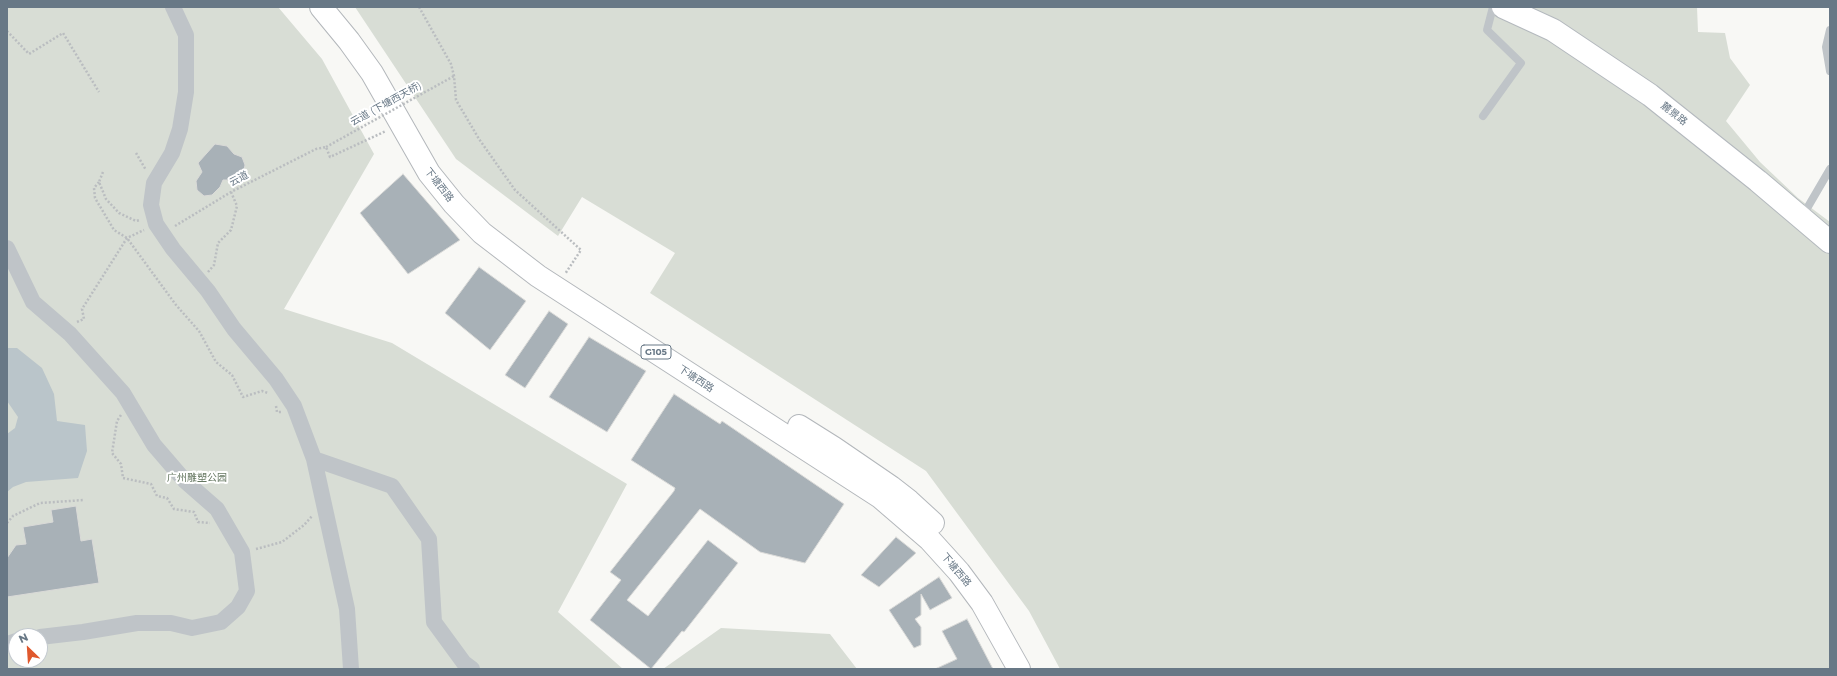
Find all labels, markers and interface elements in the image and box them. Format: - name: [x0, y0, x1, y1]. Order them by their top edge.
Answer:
- street label: 云道 (下塘西天桥): [348, 80, 424, 128]
- street label: 麓景路: [1658, 100, 1690, 128]
- street label: 下塘西路: [422, 166, 456, 204]
- street label: 云道: [227, 169, 251, 189]
- road number: G105: [641, 345, 671, 359]
- street label: 下塘西路: [676, 363, 716, 395]
- park label: 广州雕塑公园: [167, 472, 227, 484]
- street label: 下塘西路: [939, 551, 973, 589]
- north arrow: [8, 628, 48, 668]
- text: N: [16, 630, 30, 646]

